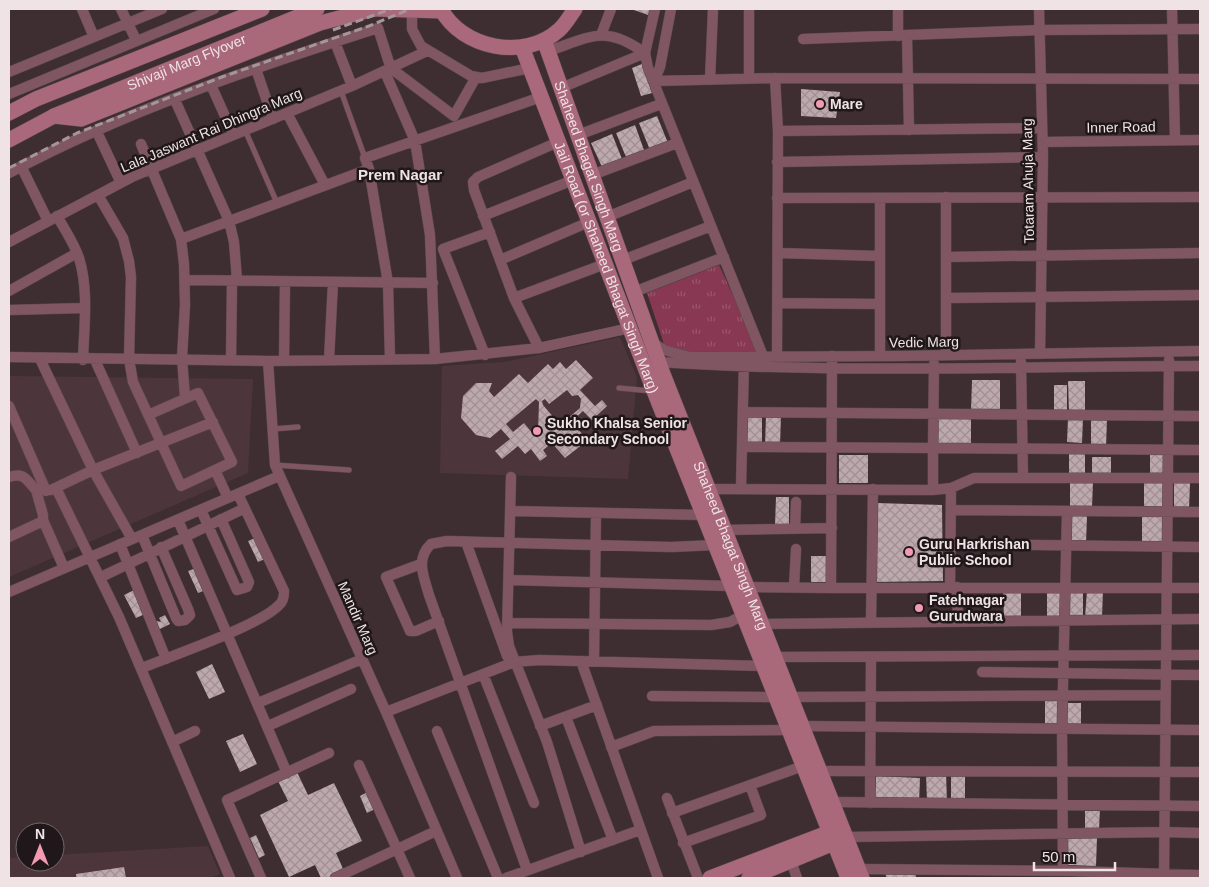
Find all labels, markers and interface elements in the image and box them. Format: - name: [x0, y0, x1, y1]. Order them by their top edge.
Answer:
- street label: Shivaji Marg Flyover: [125, 31, 249, 93]
- street label: Shaheed Bhagat Singh Marg: [551, 79, 627, 254]
- street label: Lala Jaswant Rai Dhingra Marg: [118, 84, 304, 176]
- place label: Mare: [830, 96, 863, 112]
- marker: Mare: [814, 98, 826, 110]
- street label: Totaram Ahuja Marg: [1019, 118, 1037, 244]
- street label: Inner Road: [1086, 118, 1156, 136]
- street label: Jail Road (or Shaheed Bhagat Singh Marg): [551, 139, 662, 395]
- district label: Prem Nagar: [358, 166, 442, 183]
- street label: Vedic Marg: [889, 333, 959, 351]
- place label: Sukho Khalsa Senior Secondary School: [547, 415, 688, 447]
- marker: Sukho Khalsa Senior Secondary School: [531, 425, 543, 437]
- street label: Shaheed Bhagat Singh Marg: [690, 459, 771, 632]
- place label: Guru Harkrishan Public School: [919, 536, 1029, 568]
- marker: Guru Harkrishan Public School: [903, 546, 915, 558]
- street label: Mandir Marg: [335, 579, 381, 657]
- place label: Fatehnagar Gurudwara: [929, 592, 1005, 624]
- marker: Fatehnagar Gurudwara: [913, 602, 925, 614]
- north arrow: [15, 822, 65, 872]
- text: N: [35, 826, 45, 842]
- scale bar: [1034, 840, 1115, 872]
- text: 50 m: [1042, 848, 1075, 865]

